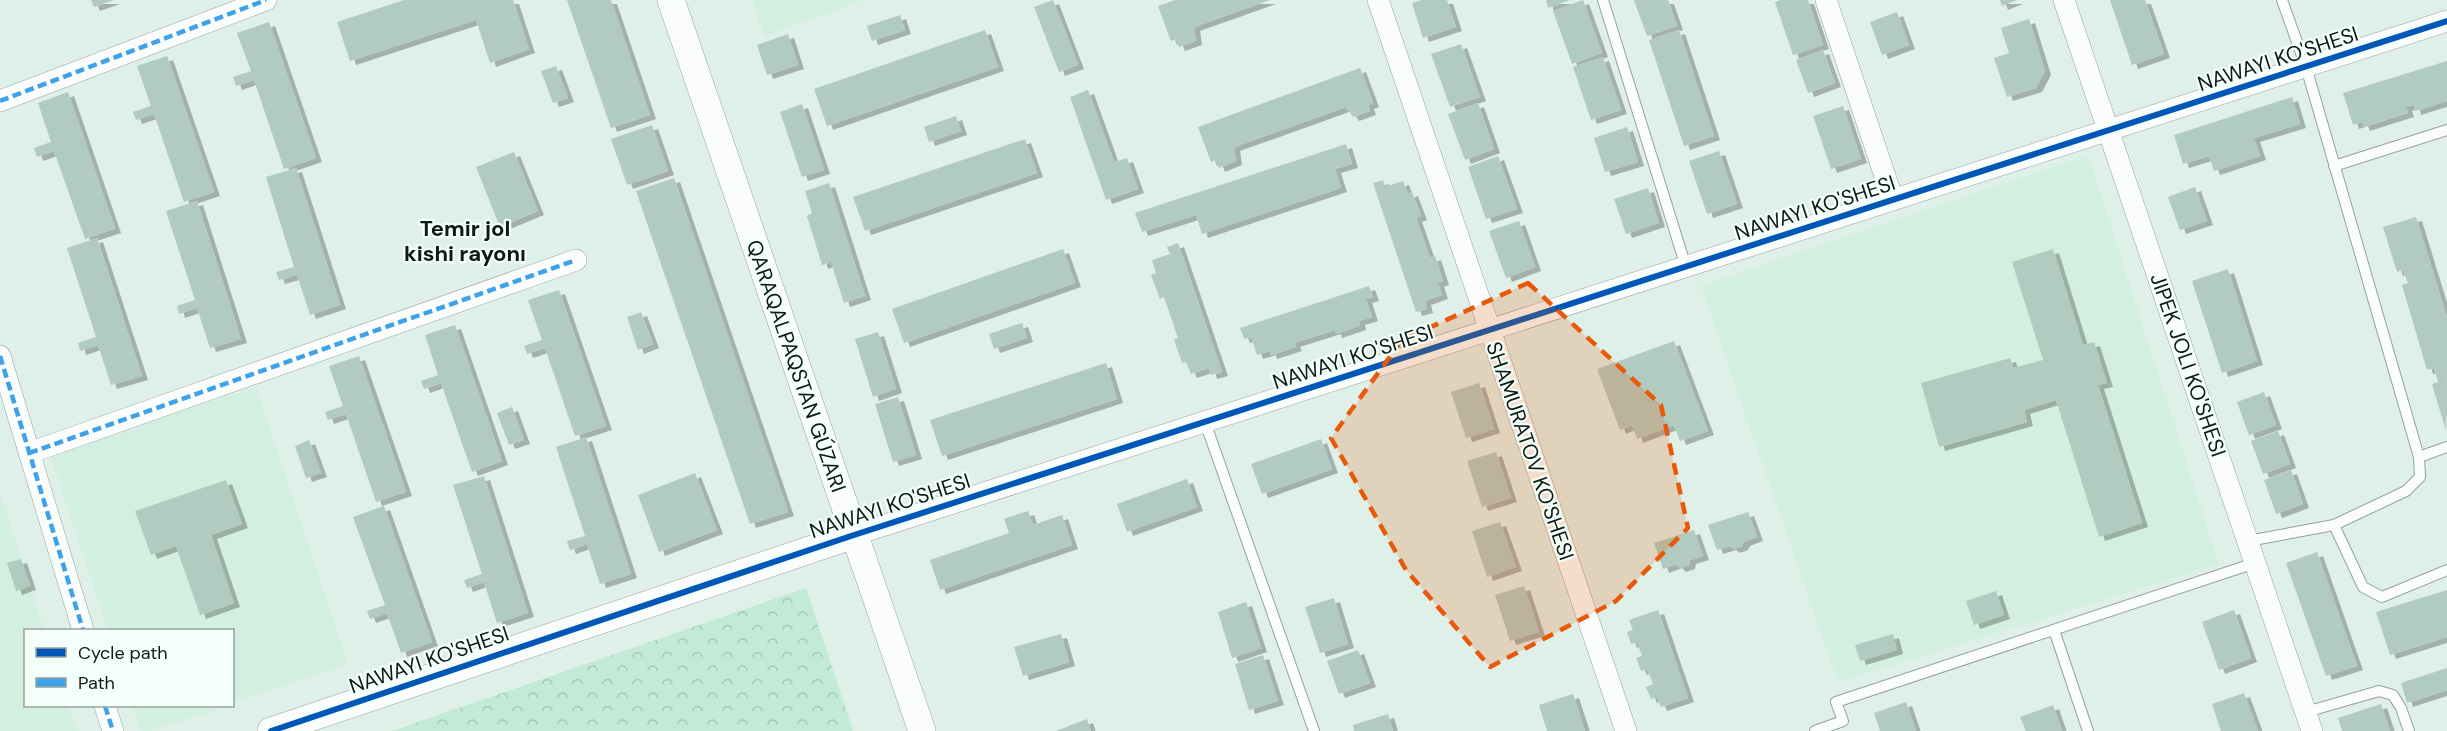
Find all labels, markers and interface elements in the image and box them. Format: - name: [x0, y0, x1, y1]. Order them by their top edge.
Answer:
- street label: NAWAYI KO'SHESI: [2194, 20, 2362, 98]
- street label: NAWAYI KO'SHESI: [1731, 169, 1899, 247]
- district label: Temir jol kishi rayonı: [404, 214, 526, 268]
- street label: QARAQALPAQSTAN GÚZARI: [740, 236, 852, 496]
- street label: JIPEK JOLI KO'SHESI: [2143, 270, 2233, 460]
- street label: NAWAYI KO'SHESI: [1269, 318, 1437, 396]
- street label: SHAMURATOV KO'SHESI: [1479, 338, 1581, 564]
- street label: NAWAYI KO'SHESI: [806, 467, 974, 545]
- street label: NAWAYI KO'SHESI: [345, 620, 513, 700]
- legend: [24, 629, 234, 707]
- text: Cycle path: [78, 641, 168, 665]
- text: Path: [78, 671, 115, 695]

